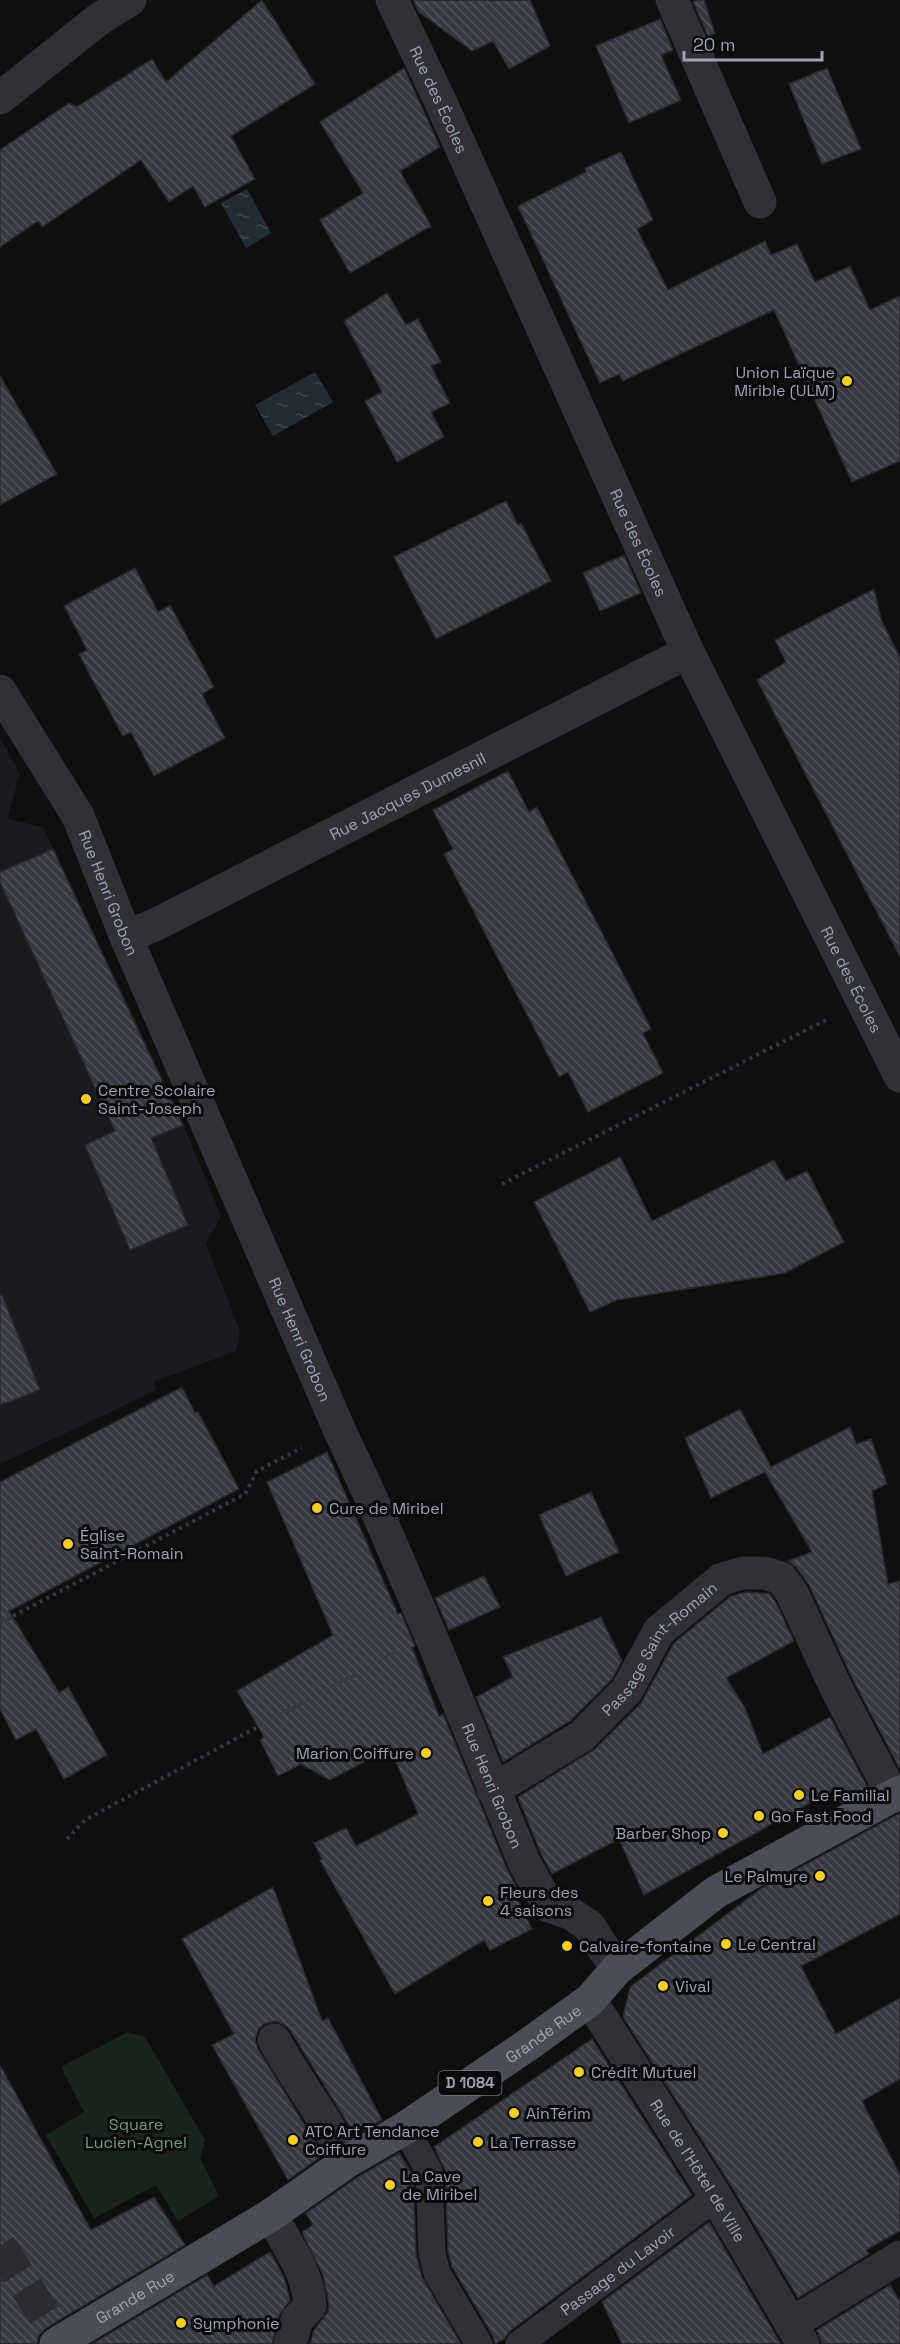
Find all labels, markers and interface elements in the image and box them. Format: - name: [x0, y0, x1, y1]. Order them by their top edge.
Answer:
- scale bar: [684, 24, 822, 62]
- text: 20 m: [693, 33, 736, 56]
- street label: Rue des Écoles: [404, 43, 472, 157]
- place label: Union Laïque Mirible (ULM): [734, 362, 835, 401]
- marker: Union Laïque Mirible (ULM): [840, 374, 854, 388]
- street label: Rue des Écoles: [605, 485, 672, 600]
- street label: Rue Jacques Dumesnil: [326, 747, 489, 845]
- street label: Rue Henri Grobon: [74, 827, 143, 959]
- street label: Rue des Écoles: [816, 923, 887, 1036]
- place label: Centre Scolaire Saint-Joseph: [98, 1080, 216, 1119]
- marker: Centre Scolaire Saint-Joseph: [79, 1092, 93, 1106]
- street label: Rue Henri Grobon: [264, 1274, 336, 1405]
- place label: Cure de Miribel: [329, 1498, 444, 1519]
- marker: Cure de Miribel: [310, 1501, 324, 1515]
- place label: Église Saint-Romain: [80, 1525, 184, 1564]
- marker: Église Saint-Romain: [61, 1537, 75, 1551]
- street label: Passage Saint-Romain: [597, 1577, 722, 1721]
- street label: Rue Henri Grobon: [457, 1720, 527, 1852]
- place label: Marion Coiffure: [296, 1743, 414, 1764]
- marker: Marion Coiffure: [419, 1746, 433, 1760]
- place label: Le Familial: [811, 1785, 890, 1806]
- marker: Le Familial: [792, 1788, 806, 1802]
- place label: Go Fast Food: [771, 1806, 872, 1827]
- marker: Go Fast Food: [752, 1809, 766, 1823]
- place label: Barber Shop: [615, 1823, 711, 1844]
- marker: Barber Shop: [716, 1826, 730, 1840]
- place label: Le Palmyre: [725, 1866, 808, 1887]
- marker: Le Palmyre: [813, 1869, 827, 1883]
- place label: Fleurs des 4 saisons: [500, 1882, 578, 1921]
- marker: Fleurs des 4 saisons: [481, 1894, 495, 1908]
- place label: Le Central: [738, 1934, 816, 1955]
- place label: Calvaire-fontaine: [579, 1936, 712, 1957]
- marker: Le Central: [719, 1937, 733, 1951]
- marker: Calvaire-fontaine: [560, 1939, 574, 1953]
- place label: Vival: [675, 1976, 710, 1997]
- marker: Vival: [656, 1979, 670, 1993]
- street label: Grande Rue: [501, 2000, 586, 2068]
- place label: Crédit Mutuel: [591, 2062, 696, 2083]
- marker: Crédit Mutuel: [572, 2065, 586, 2079]
- road number: D 1084: [438, 2071, 502, 2095]
- street label: Rue de l'Hôtel de Ville: [645, 2095, 750, 2246]
- place label: AinTérim: [526, 2103, 591, 2124]
- marker: AinTérim: [507, 2106, 521, 2120]
- park label: Square Lucien-Agnel: [85, 2114, 187, 2153]
- place label: ATC Art Tendance Coiffure: [305, 2121, 440, 2160]
- place label: La Terrasse: [490, 2132, 576, 2153]
- marker: ATC Art Tendance Coiffure: [286, 2133, 300, 2147]
- marker: La Terrasse: [471, 2135, 485, 2149]
- place label: La Cave de Miribel: [402, 2166, 477, 2205]
- marker: La Cave de Miribel: [383, 2178, 397, 2192]
- street label: Passage du Lavoir: [556, 2221, 680, 2321]
- street label: Grande Rue: [92, 2265, 179, 2329]
- place label: Symphonie: [193, 2313, 280, 2334]
- marker: Symphonie: [174, 2316, 188, 2330]

